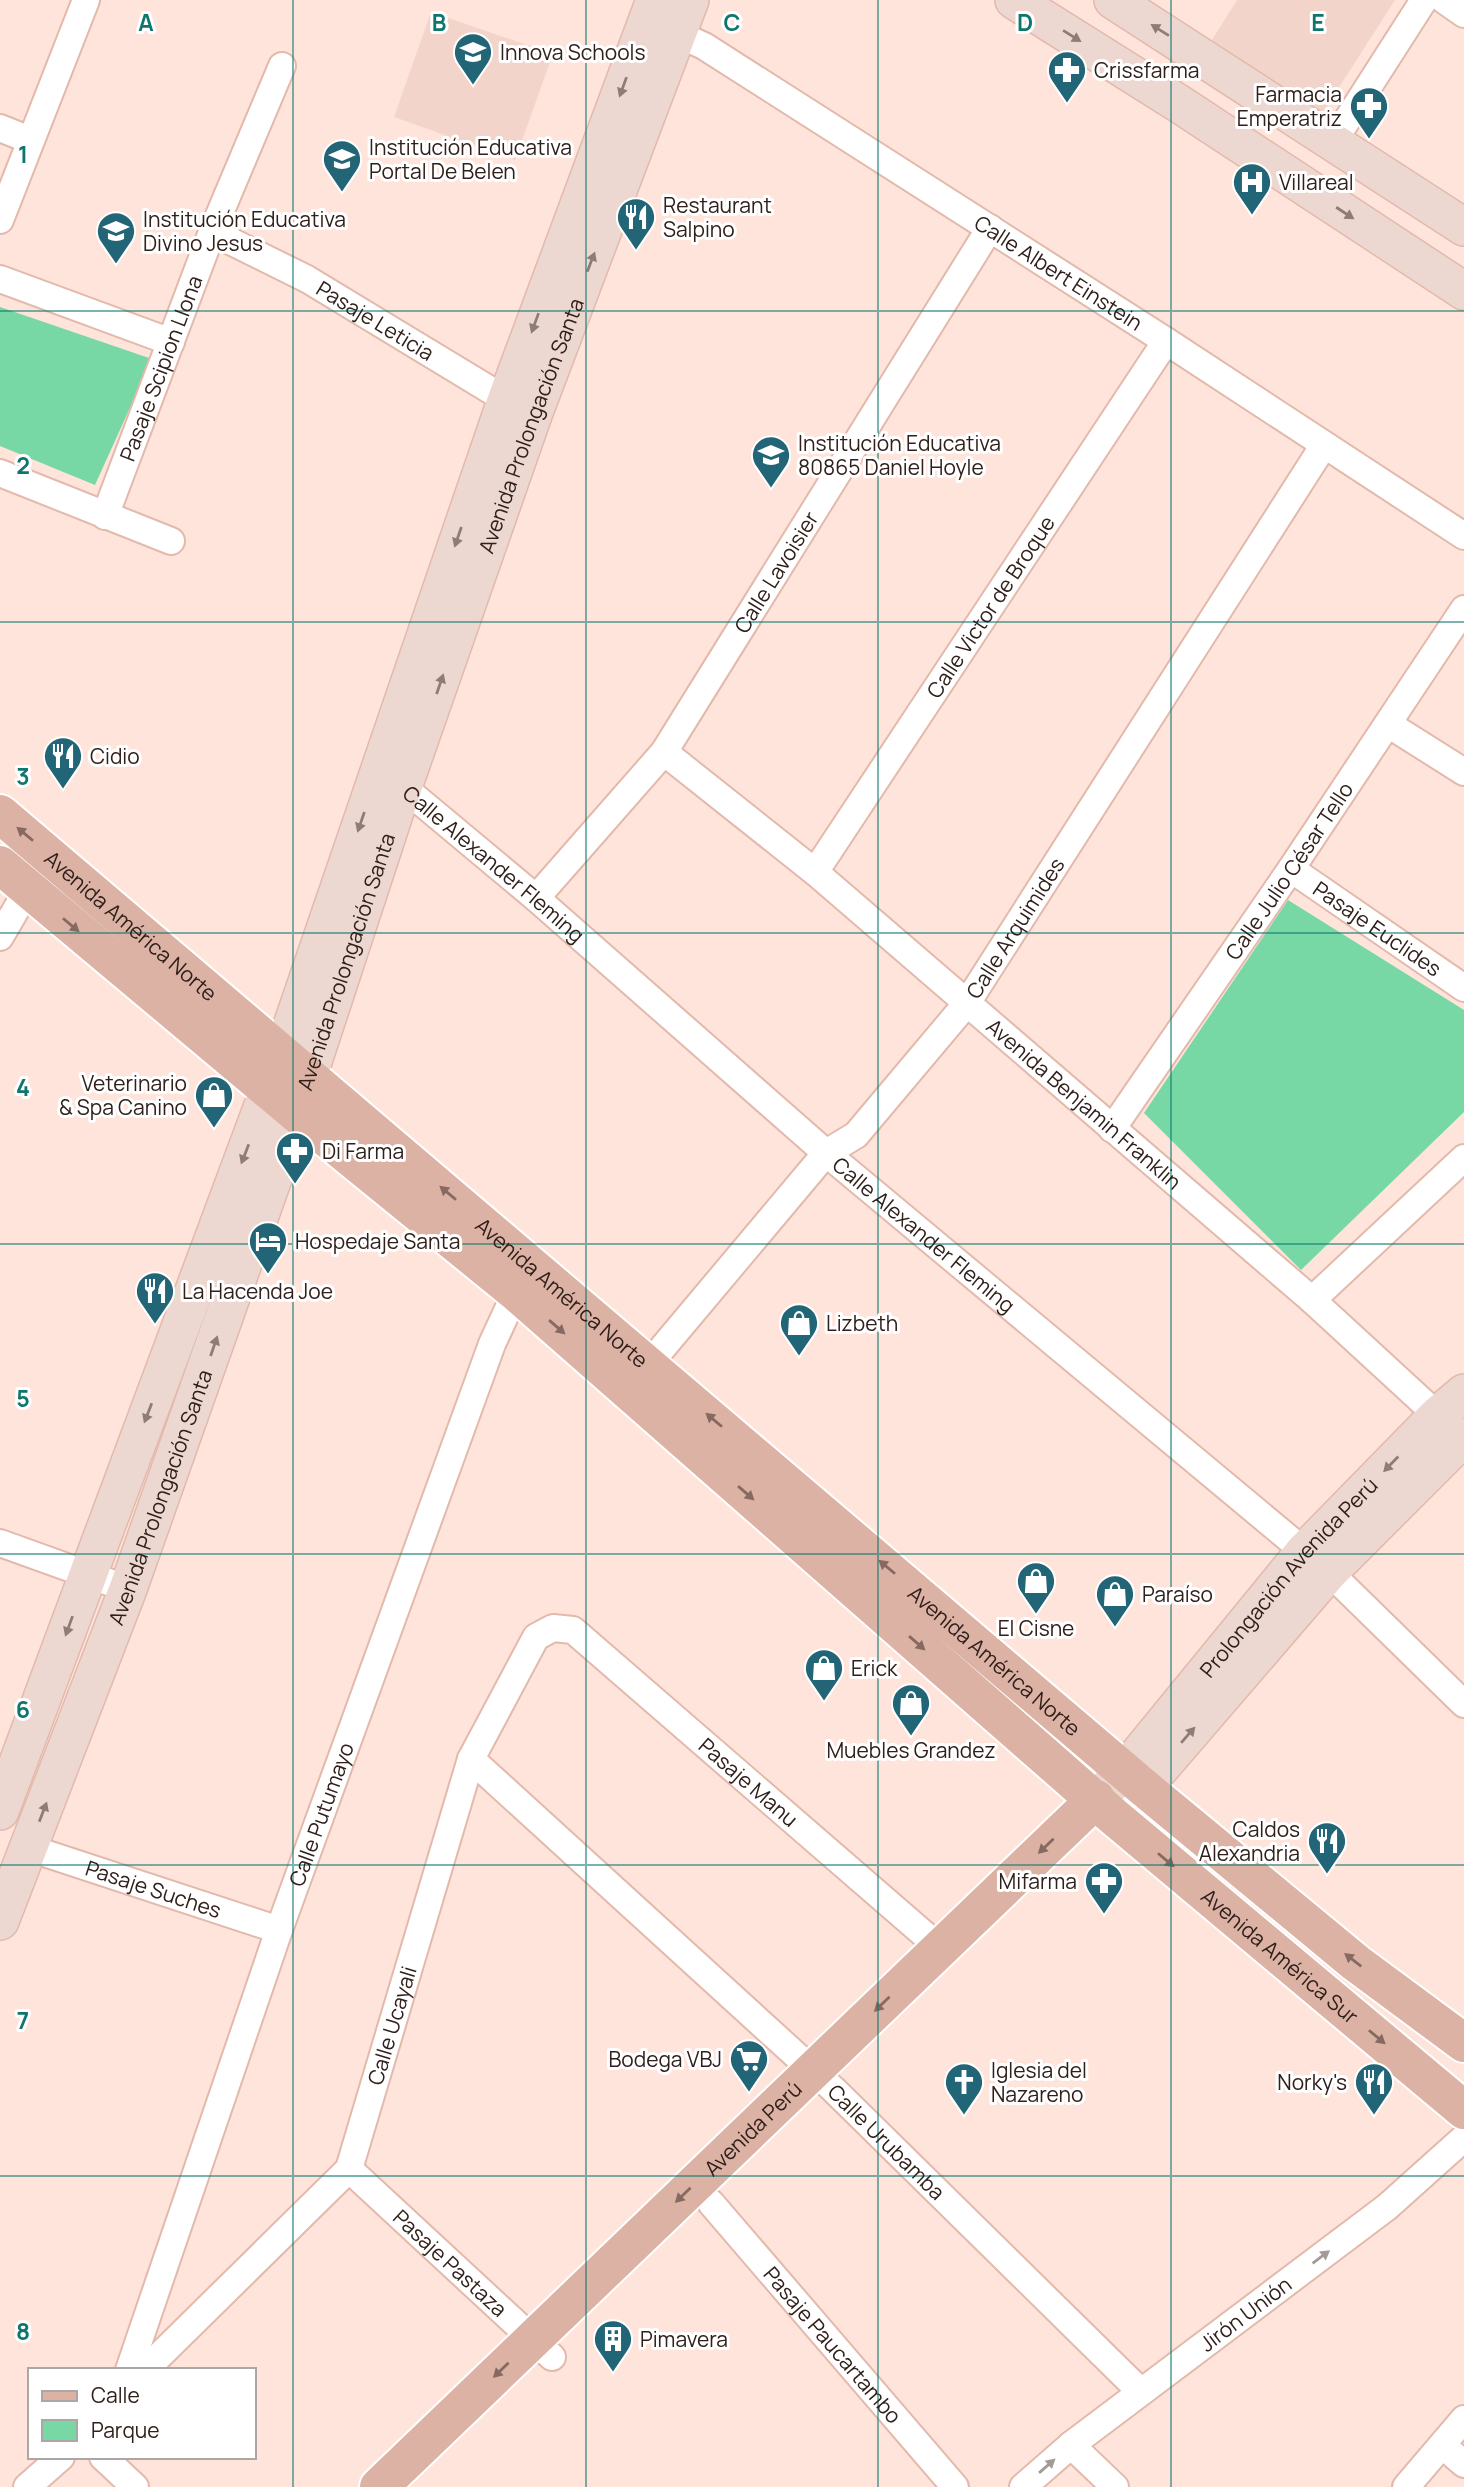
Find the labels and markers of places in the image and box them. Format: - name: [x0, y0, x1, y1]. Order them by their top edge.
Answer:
- school or university icon: Innova Schools: [452, 31, 494, 86]
- place label: Innova Schools: [500, 38, 646, 66]
- pharmacy icon: Crissfarma: [1046, 49, 1088, 104]
- place label: Crissfarma: [1094, 56, 1199, 84]
- place label: Farmacia Emperatriz: [1237, 80, 1342, 132]
- pharmacy icon: Farmacia Emperatriz: [1348, 85, 1390, 140]
- place label: Institución Educativa Portal De Belen: [369, 133, 572, 185]
- school or university icon: Institución Educativa Portal De Belen: [321, 138, 363, 193]
- hospital icon: Villareal: [1231, 161, 1273, 216]
- place label: Villareal: [1279, 168, 1354, 196]
- place label: Restaurant Salpino: [663, 191, 772, 243]
- restaurant icon: Restaurant Salpino: [615, 196, 657, 251]
- place label: Institución Educativa Divino Jesus: [143, 205, 346, 257]
- school or university icon: Institución Educativa Divino Jesus: [95, 210, 137, 265]
- place label: Institución Educativa 80865 Daniel Hoyle: [798, 429, 1001, 481]
- school or university icon: Institución Educativa 80865 Daniel Hoyle: [750, 434, 792, 489]
- restaurant icon: Cidio: [42, 735, 84, 790]
- place label: Cidio: [90, 742, 140, 770]
- place label: Veterinario & Spa Canino: [59, 1069, 187, 1121]
- shop icon: Veterinario & Spa Canino: [193, 1074, 235, 1129]
- pharmacy icon: Di Farma: [274, 1130, 316, 1185]
- place label: Di Farma: [322, 1137, 404, 1165]
- hotel icon: Hospedaje Santa: [247, 1220, 289, 1275]
- place label: Hospedaje Santa: [295, 1227, 460, 1255]
- restaurant icon: La Hacenda Joe: [134, 1270, 176, 1325]
- place label: La Hacenda Joe: [182, 1277, 333, 1305]
- shop icon: Lizbeth: [778, 1302, 820, 1357]
- place label: Lizbeth: [826, 1309, 898, 1337]
- shop icon: El Cisne: [1015, 1560, 1057, 1615]
- shop icon: Paraíso: [1094, 1573, 1136, 1628]
- place label: Paraíso: [1142, 1580, 1213, 1608]
- place label: El Cisne: [998, 1614, 1074, 1642]
- shop icon: Erick: [803, 1647, 845, 1702]
- place label: Erick: [851, 1654, 898, 1682]
- shop icon: Muebles Grandez: [890, 1682, 932, 1737]
- place label: Muebles Grandez: [826, 1736, 996, 1764]
- place label: Caldos Alexandria: [1199, 1815, 1300, 1867]
- restaurant icon: Caldos Alexandria: [1306, 1820, 1348, 1875]
- pharmacy icon: Mifarma: [1083, 1860, 1125, 1915]
- place label: Mifarma: [999, 1867, 1077, 1895]
- supermarket icon: Bodega VBJ: [728, 2038, 770, 2093]
- place label: Bodega VBJ: [608, 2045, 722, 2073]
- place label: Iglesia del Nazareno: [991, 2056, 1087, 2108]
- church icon: Iglesia del Nazareno: [943, 2061, 985, 2116]
- restaurant icon: Norky's: [1353, 2061, 1395, 2116]
- place label: Norky's: [1277, 2068, 1347, 2096]
- building icon: Pimavera: [592, 2318, 634, 2373]
- place label: Pimavera: [640, 2325, 728, 2353]

